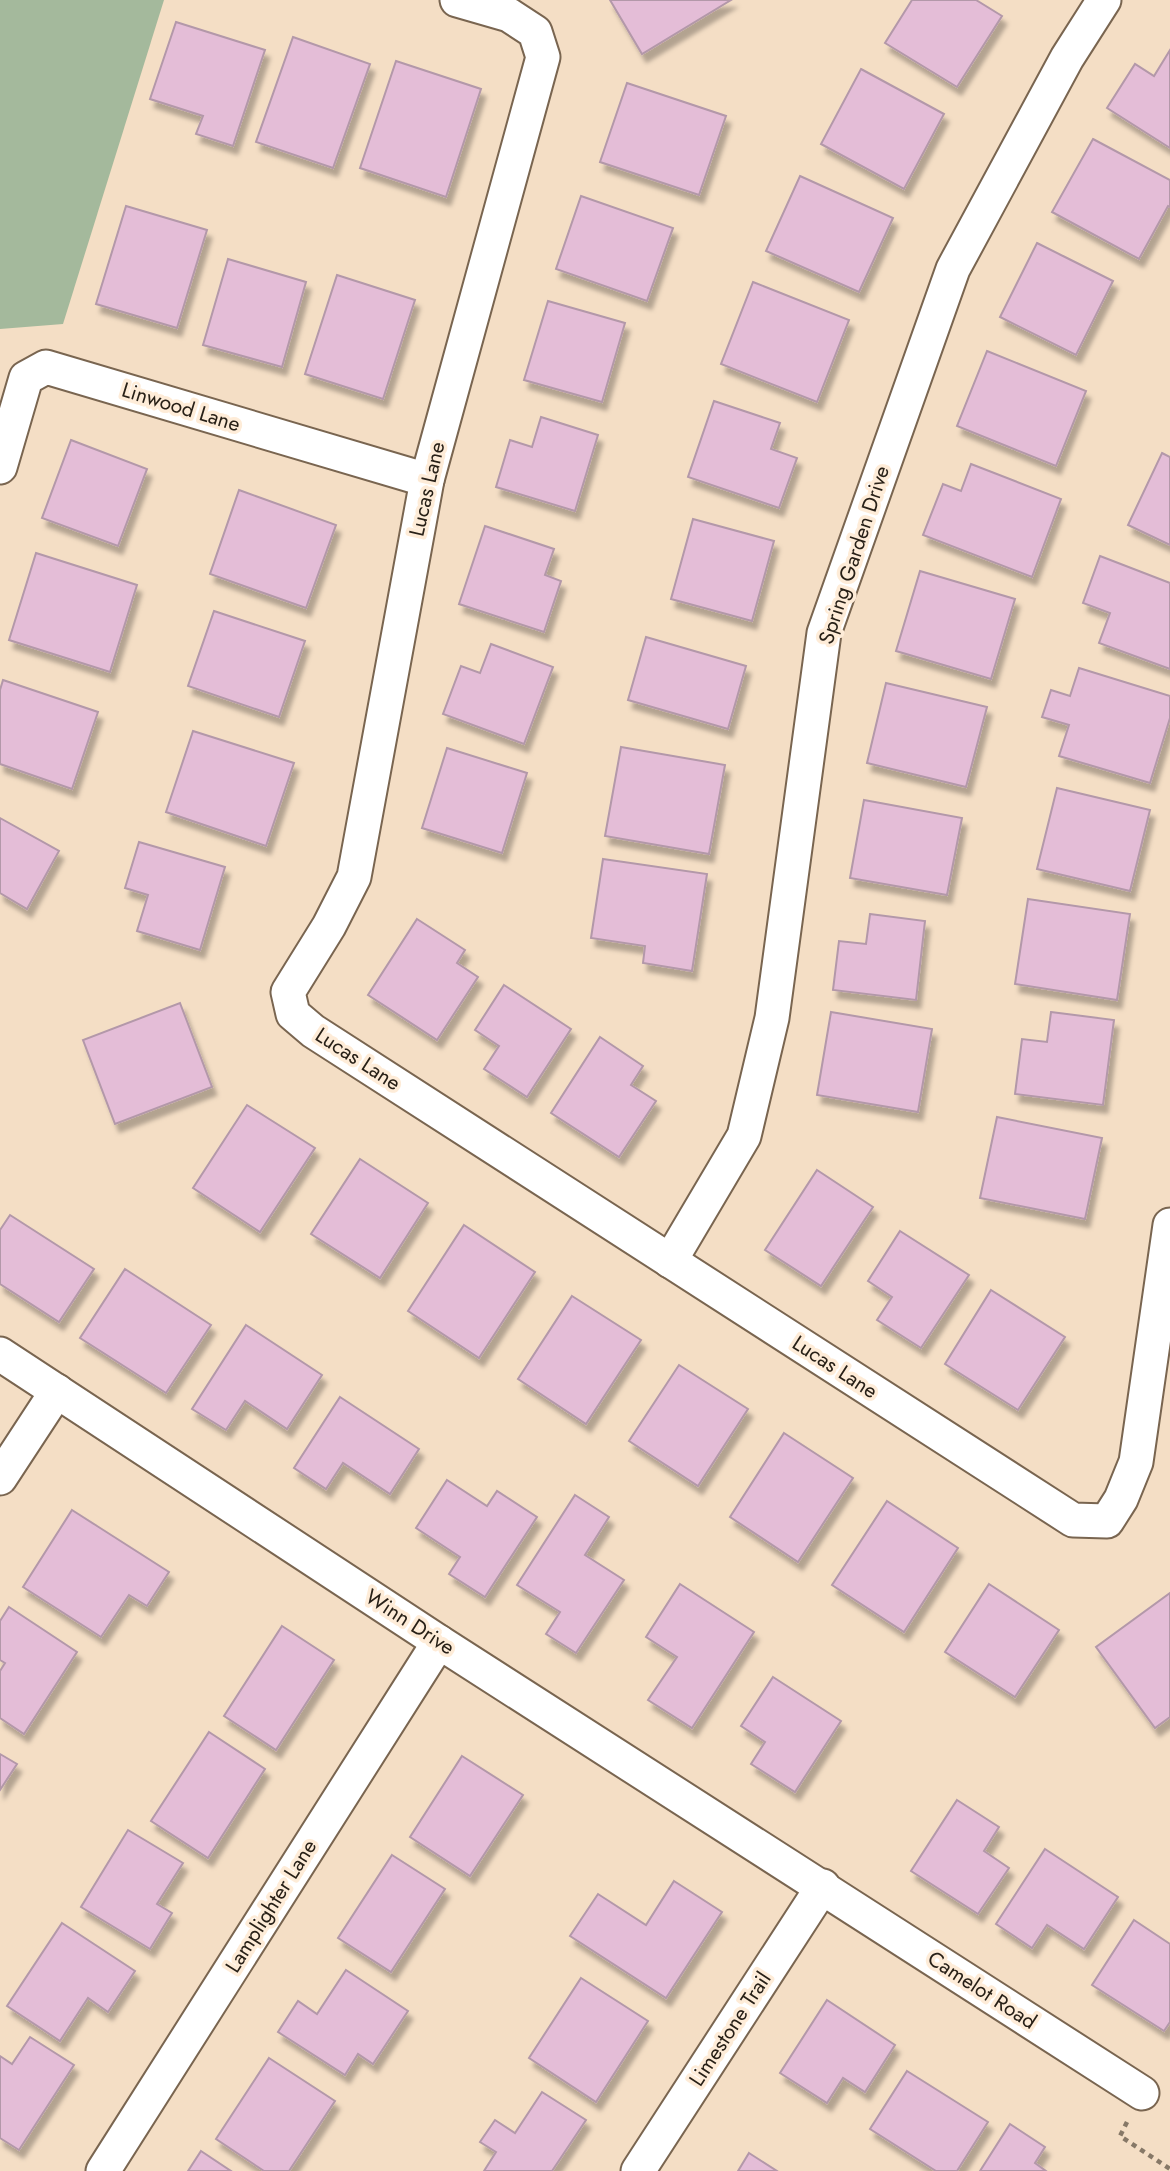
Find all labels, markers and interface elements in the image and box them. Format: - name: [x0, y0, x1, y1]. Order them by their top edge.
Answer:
- street label: Linwood Lane: [118, 375, 244, 439]
- street label: Lucas Lane: [402, 439, 452, 539]
- street label: Spring Garden Drive: [811, 462, 897, 648]
- street label: Lucas Lane: [309, 1020, 407, 1098]
- street label: Lucas Lane: [786, 1328, 884, 1406]
- street label: Winn Drive: [359, 1582, 461, 1662]
- street label: Lamplighter Lane: [218, 1833, 324, 1978]
- street label: Camelot Road: [922, 1943, 1042, 2037]
- street label: Limestone Trail: [682, 1966, 778, 2092]

